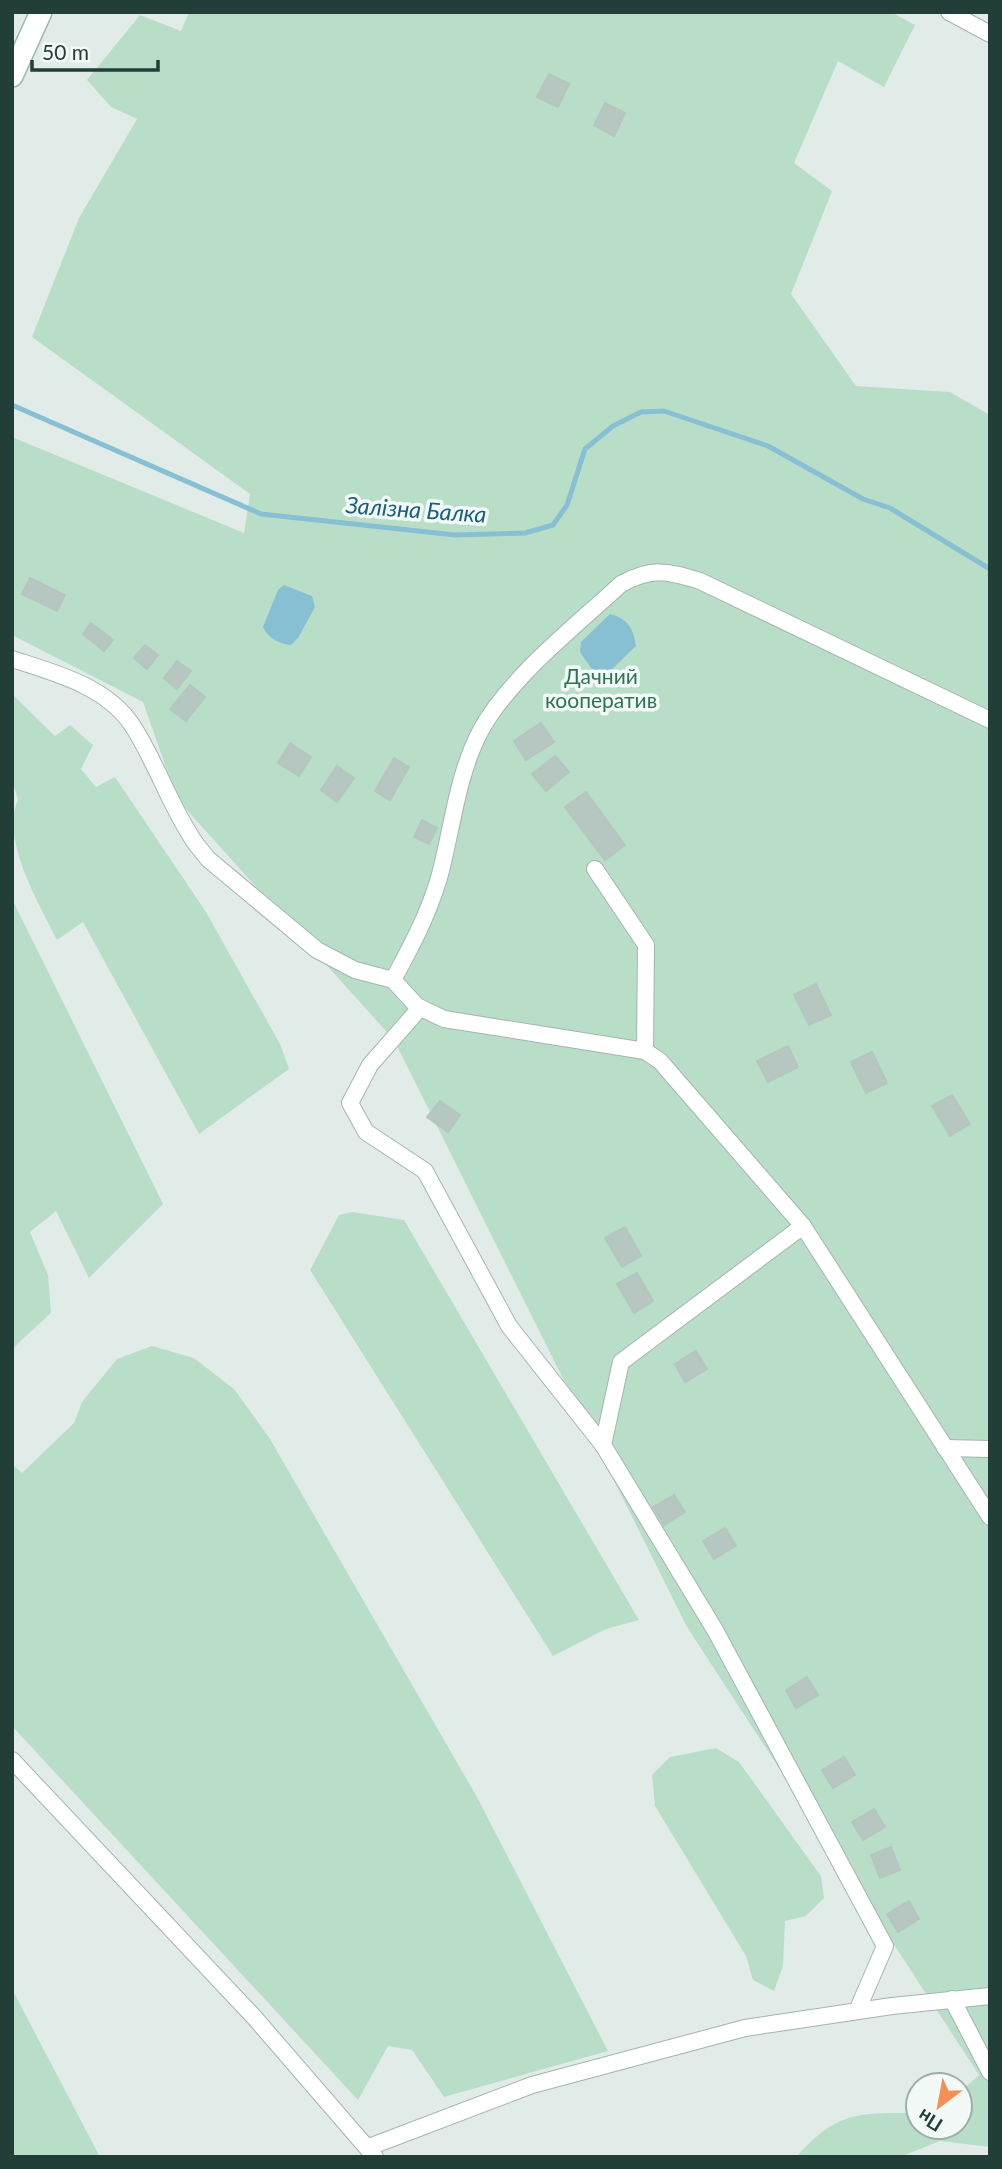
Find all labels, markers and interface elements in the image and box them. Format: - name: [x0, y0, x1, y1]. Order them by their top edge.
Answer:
- scale bar: [32, 28, 158, 72]
- text: 50 m: [42, 39, 89, 64]
- water label: Залізна Балка: [344, 490, 487, 528]
- park label: Дачний кооператив: [545, 663, 657, 712]
- north arrow: [904, 2071, 974, 2141]
- text: Пн: [913, 2105, 946, 2137]

